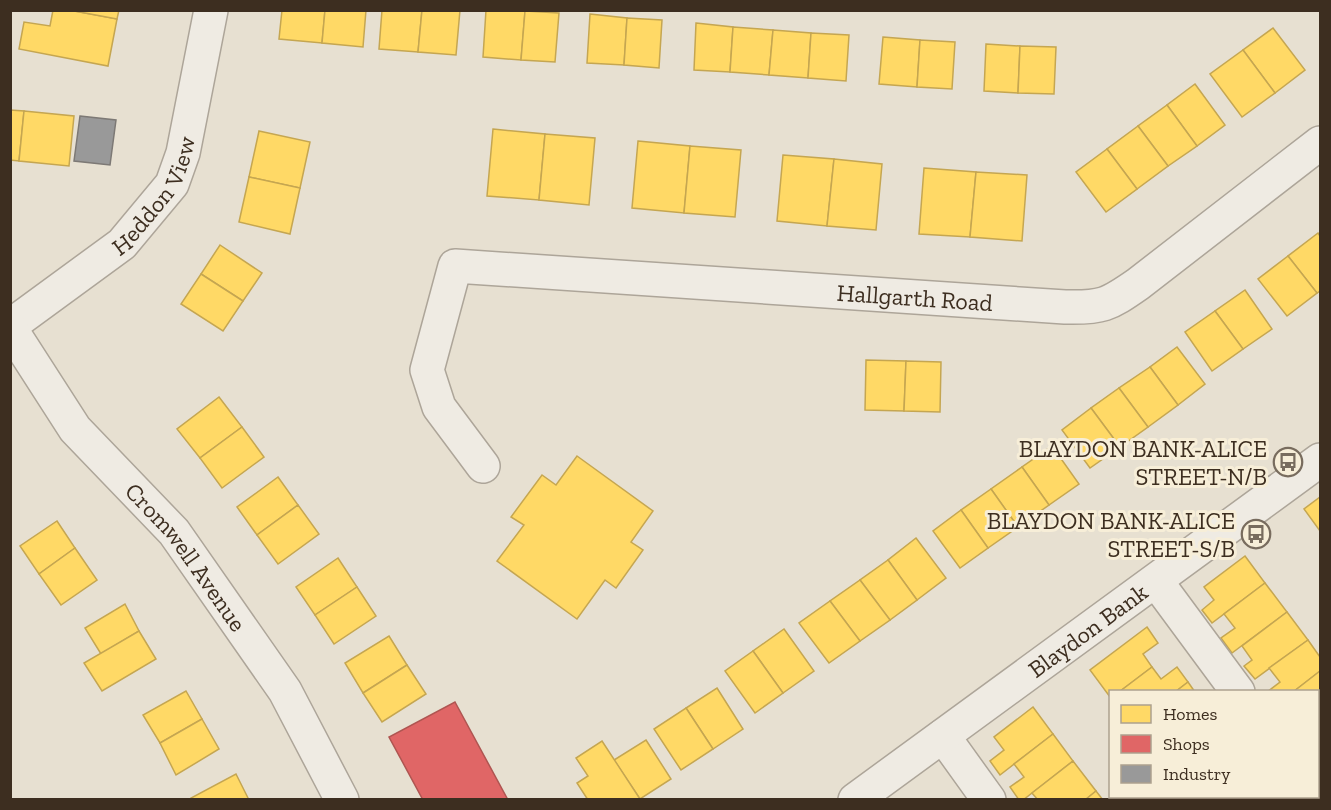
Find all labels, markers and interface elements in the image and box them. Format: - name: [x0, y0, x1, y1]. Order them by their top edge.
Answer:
- street label: Heddon View: [106, 133, 201, 261]
- street label: Hallgarth Road: [836, 277, 994, 317]
- place label: BLAYDON BANK-ALICE STREET-N/B: [1019, 434, 1267, 491]
- bus stop icon: BLAYDON BANK-ALICE STREET-N/B: [1272, 446, 1304, 478]
- street label: Cromwell Avenue: [120, 476, 253, 637]
- place label: BLAYDON BANK-ALICE STREET-S/B: [987, 506, 1235, 563]
- bus stop icon: BLAYDON BANK-ALICE STREET-S/B: [1240, 518, 1272, 550]
- street label: Blaydon Bank: [1022, 576, 1153, 683]
- legend: [1109, 690, 1319, 798]
- text: Homes: [1163, 703, 1217, 725]
- text: Shops: [1163, 733, 1210, 755]
- text: Industry: [1163, 763, 1231, 785]

